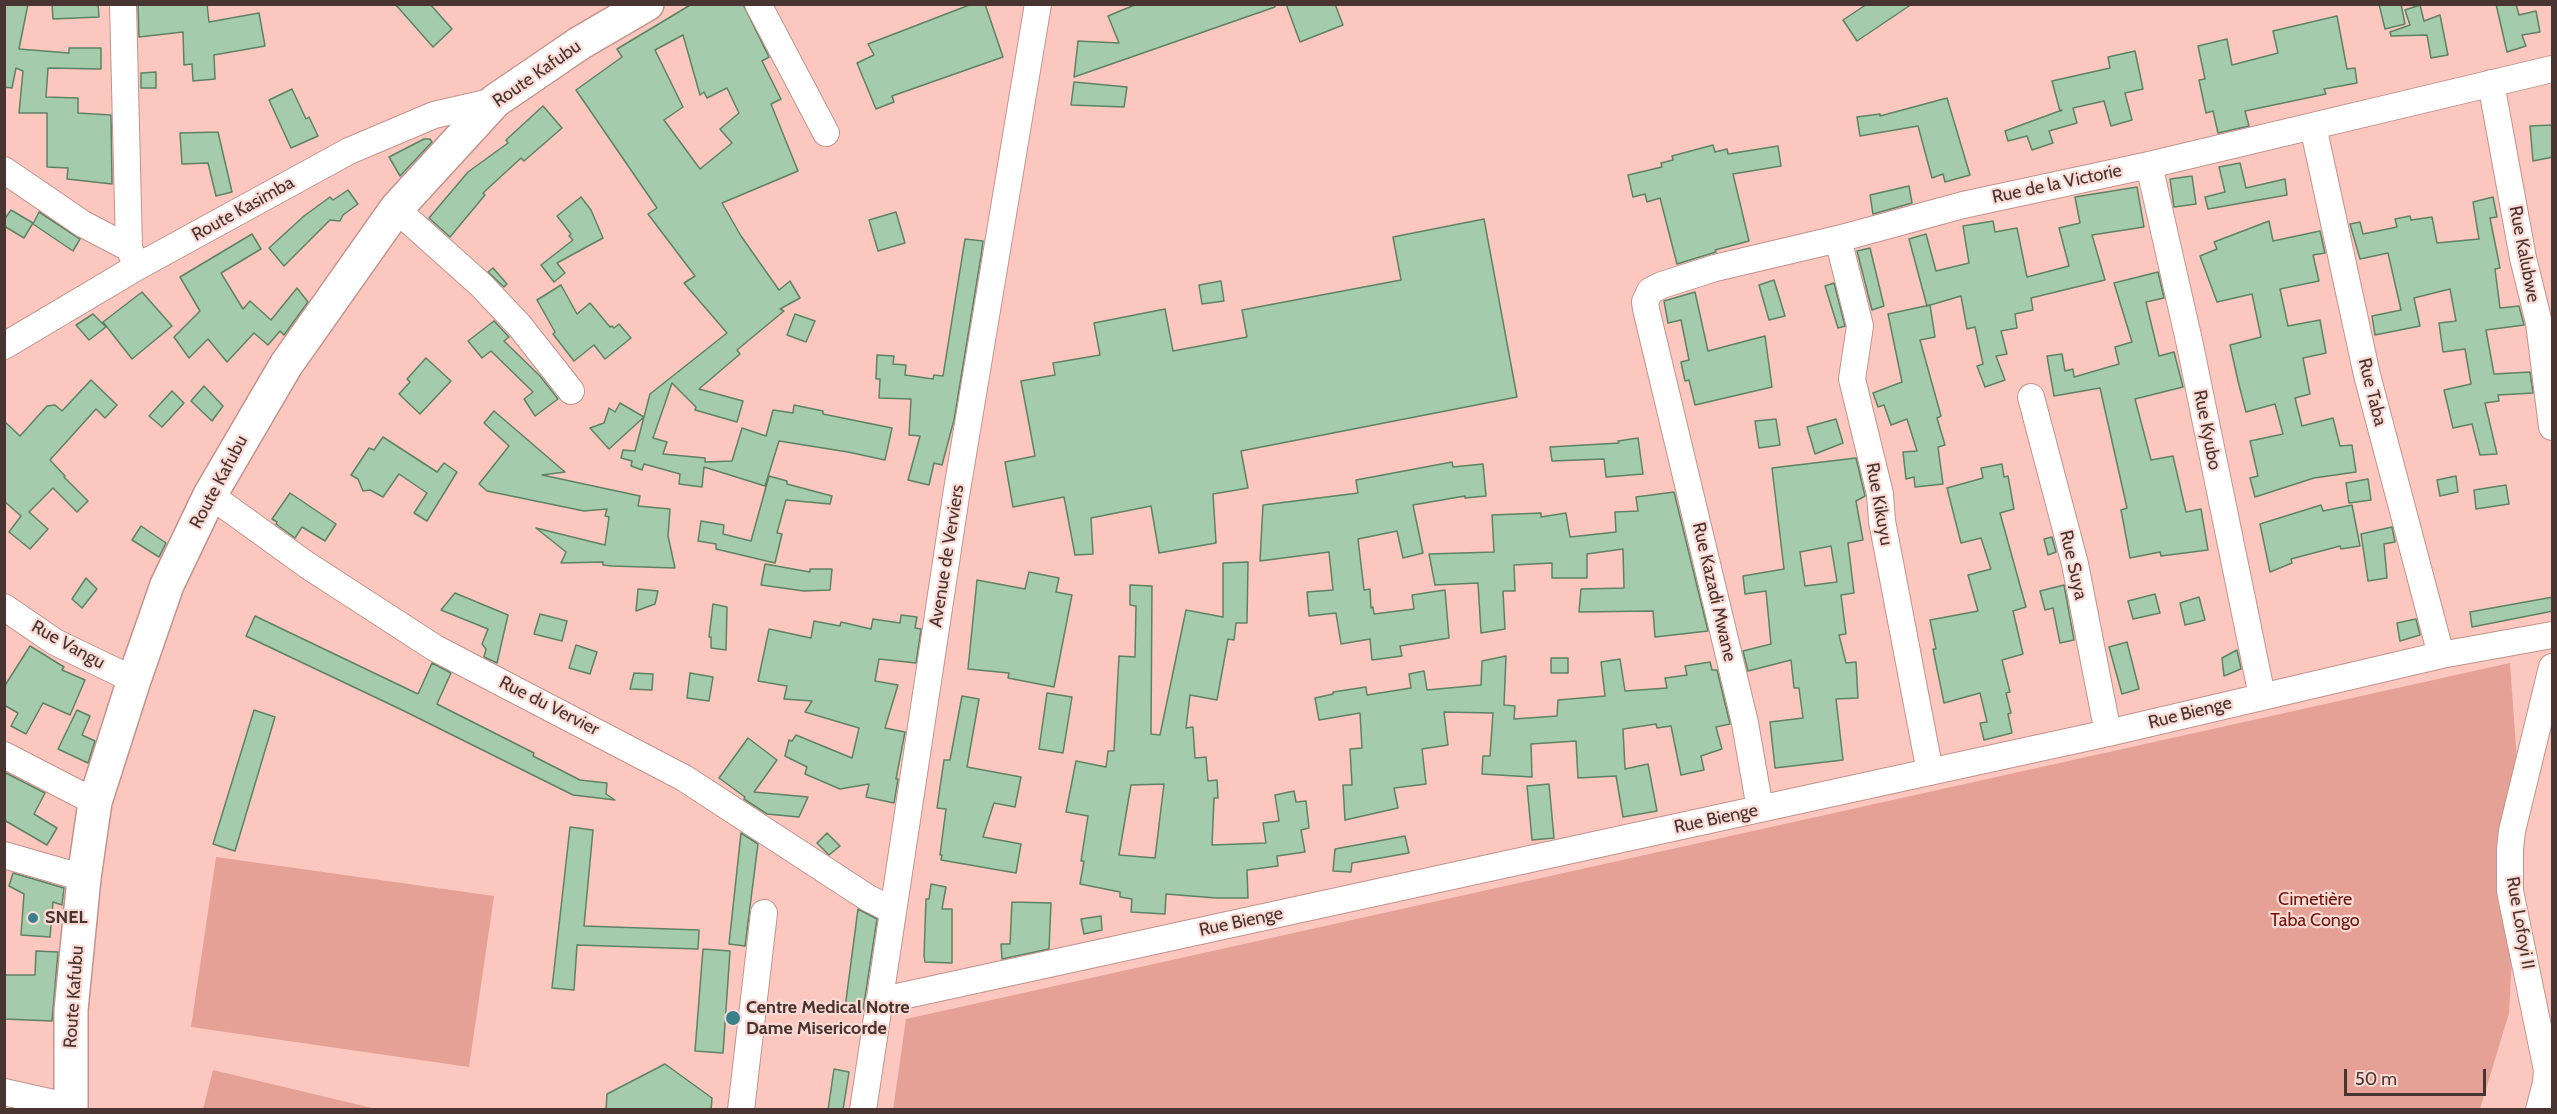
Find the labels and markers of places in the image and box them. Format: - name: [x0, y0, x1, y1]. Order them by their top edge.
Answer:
- place label: SNEL: [45, 907, 87, 929]
- marker: SNEL: [26, 911, 40, 925]
- place label: Centre Medical Notre Dame Misericorde: [746, 997, 910, 1040]
- marker: Centre Medical Notre Dame Misericorde: [724, 1009, 742, 1027]

